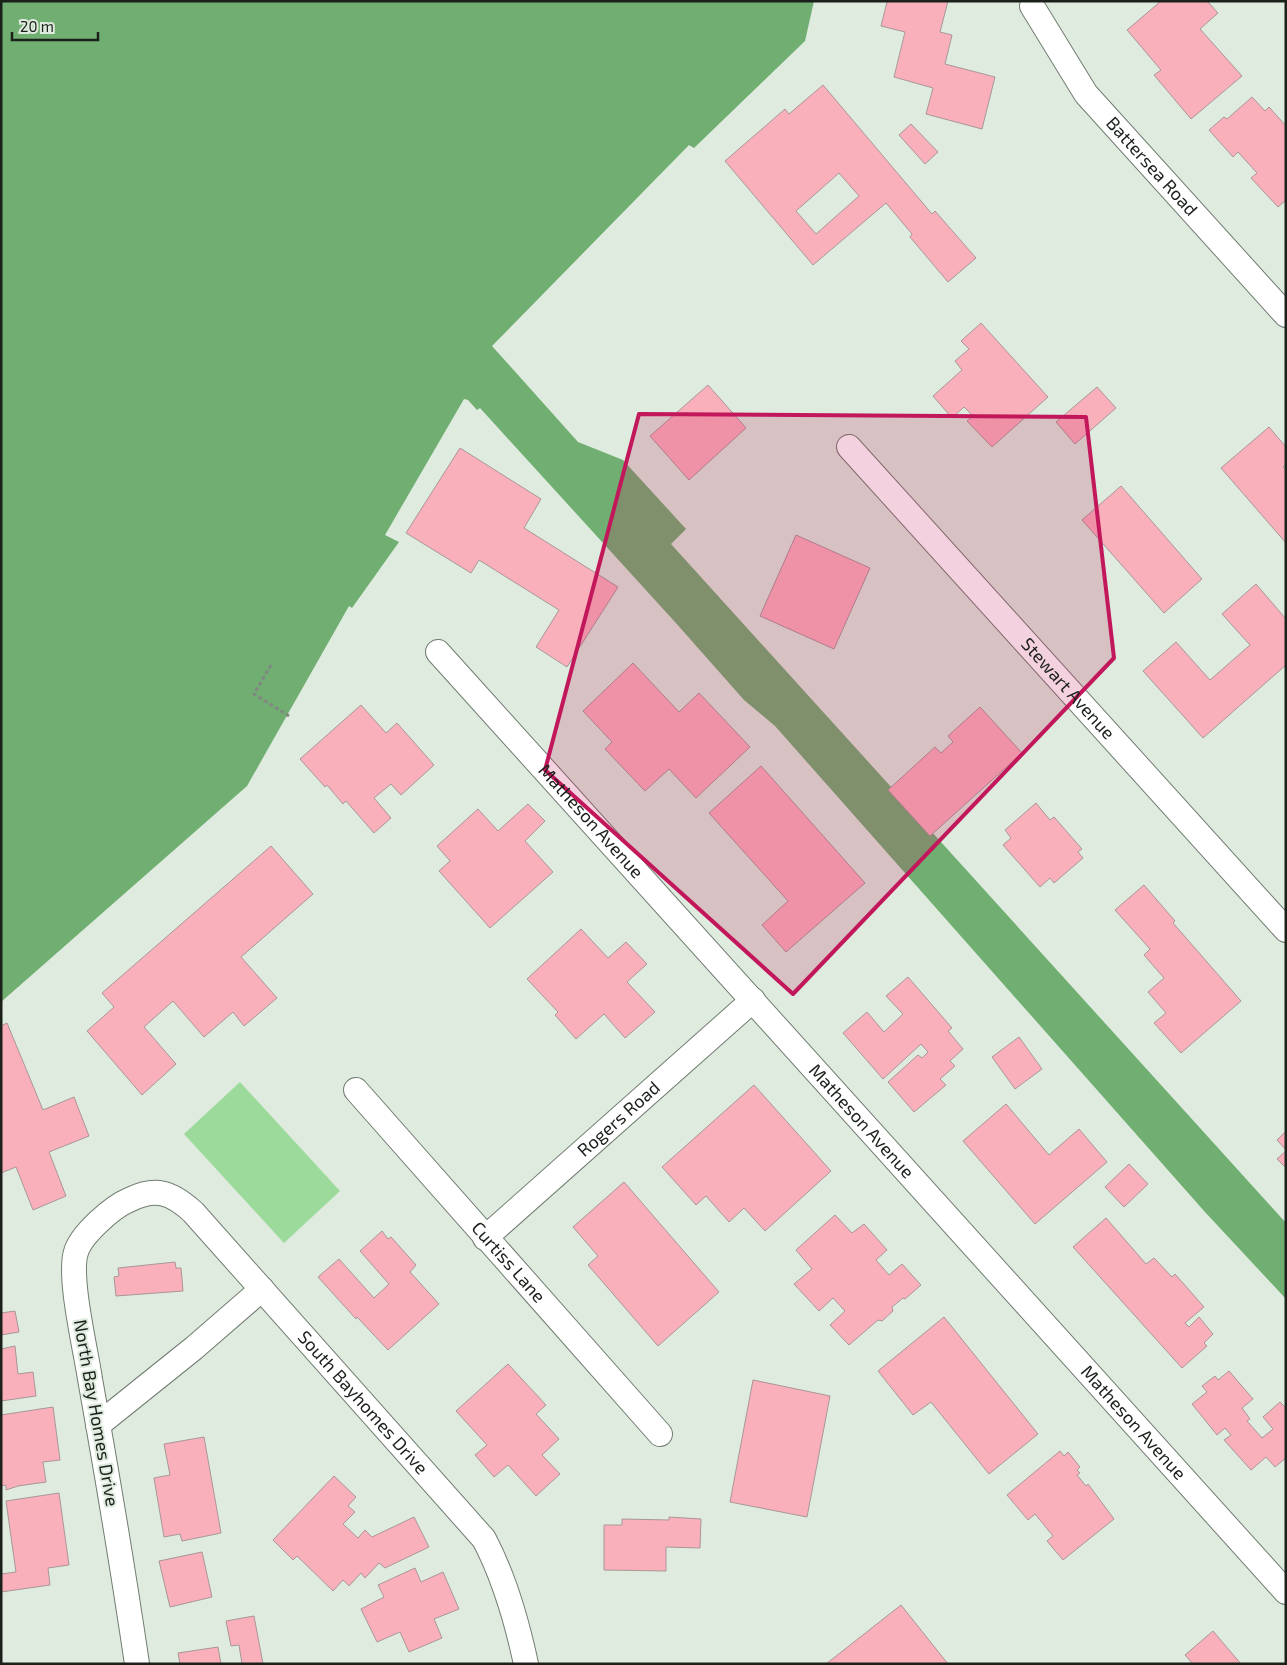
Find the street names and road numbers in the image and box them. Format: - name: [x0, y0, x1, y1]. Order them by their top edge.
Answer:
- street label: Battersea Road: [1102, 112, 1203, 220]
- street label: Stewart Avenue: [1017, 633, 1120, 743]
- street label: Matheson Avenue: [534, 759, 649, 882]
- street label: Matheson Avenue: [805, 1059, 919, 1182]
- street label: Rogers Road: [572, 1076, 664, 1161]
- street label: Curtiss Lane: [467, 1217, 551, 1307]
- street label: North Bay Homes Drive: [70, 1318, 124, 1508]
- street label: South Bayhomes Drive: [294, 1326, 433, 1478]
- street label: Matheson Avenue: [1077, 1360, 1191, 1484]

